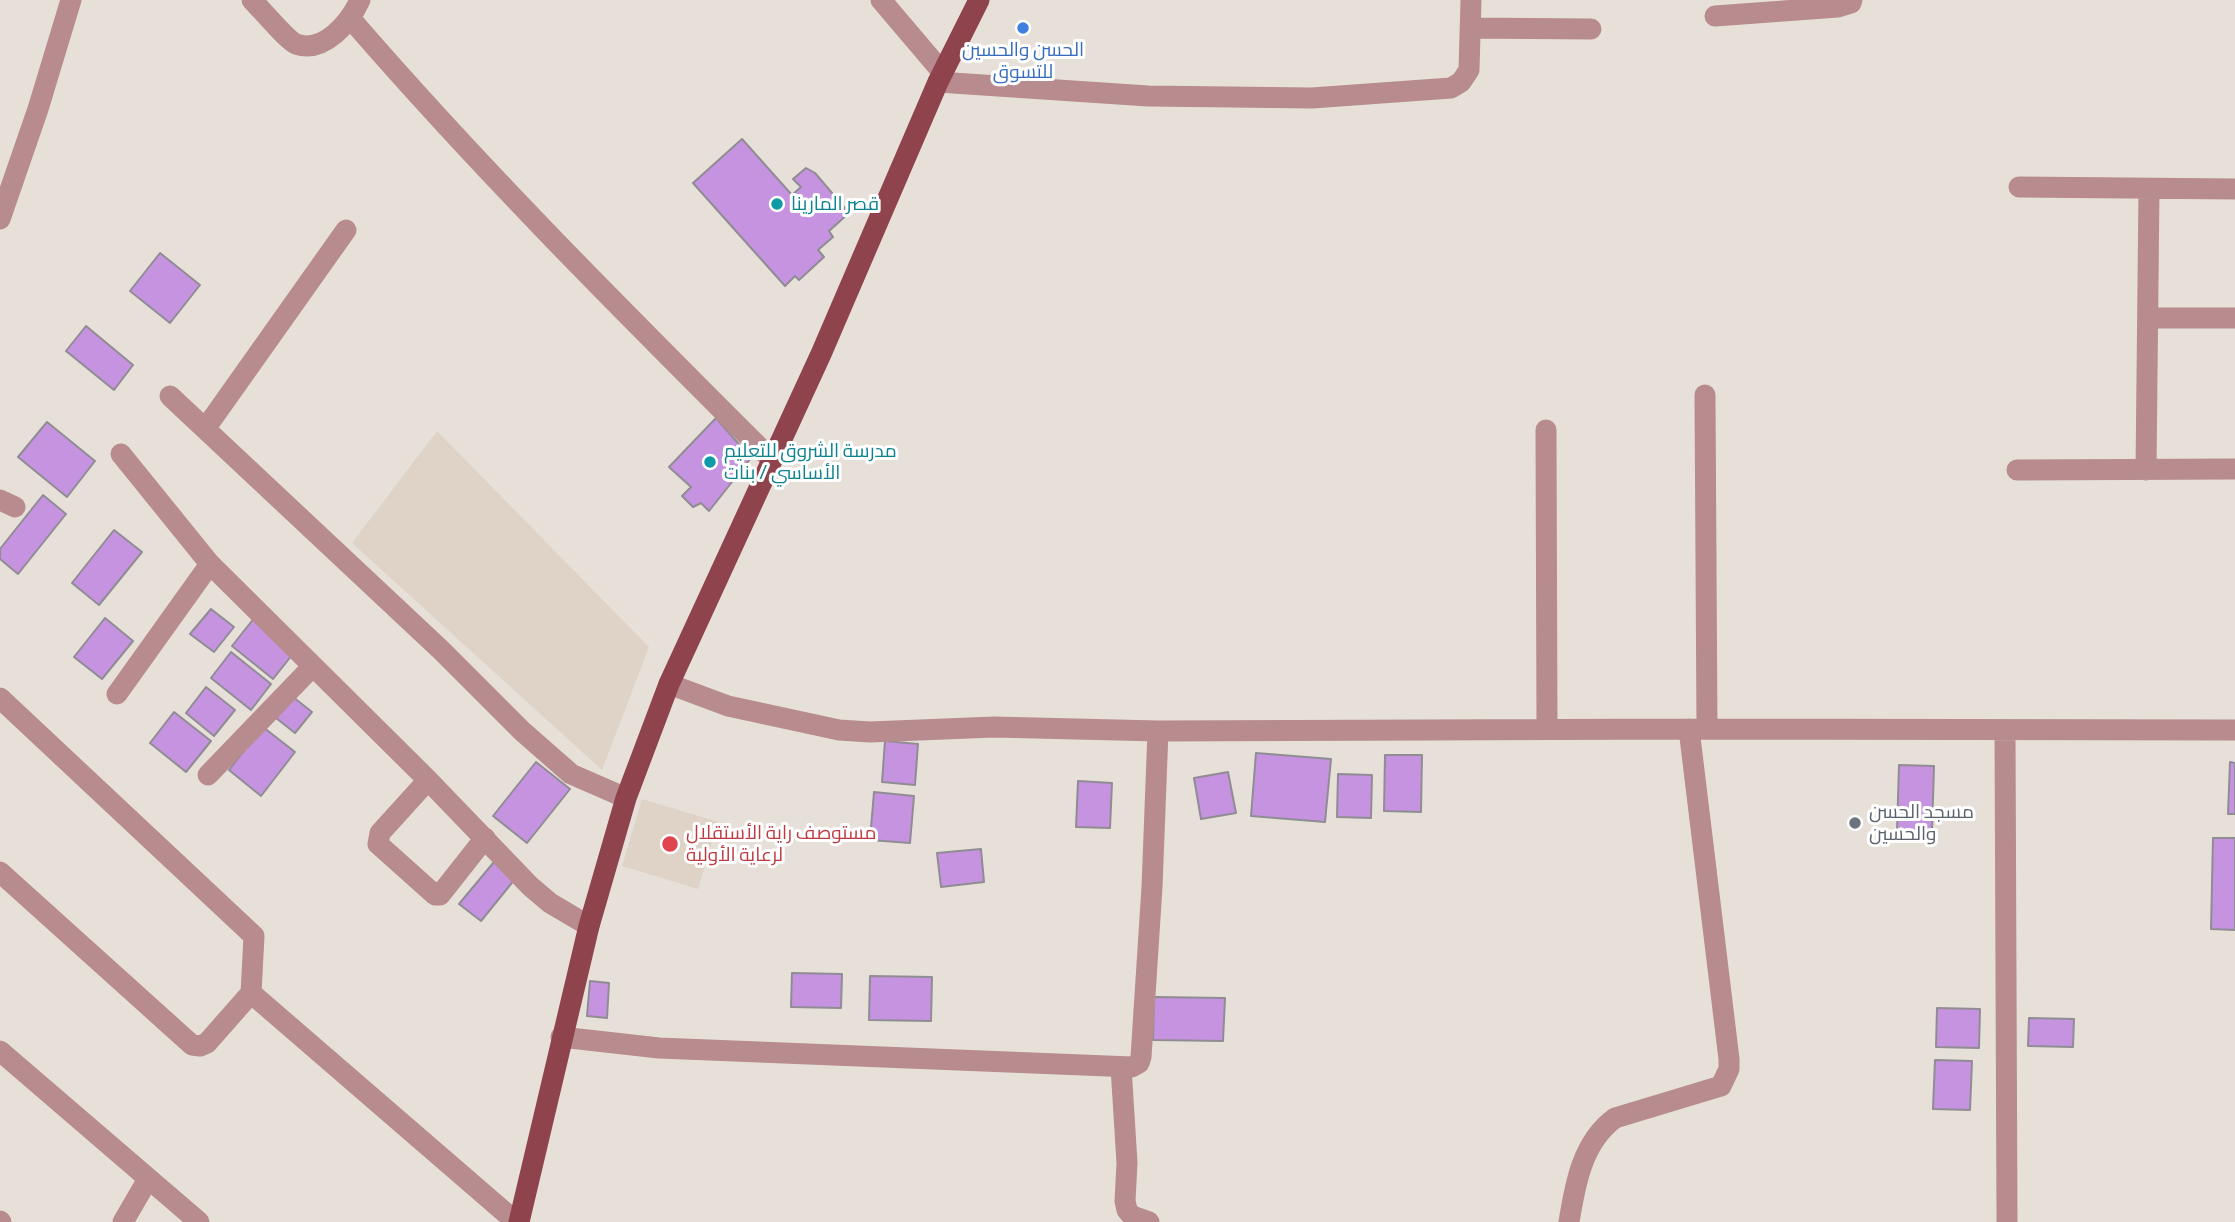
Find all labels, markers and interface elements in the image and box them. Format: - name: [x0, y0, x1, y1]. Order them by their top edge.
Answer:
- marker: الحسن والحسين للتسوق: [1015, 20, 1031, 36]
- place label: الحسن والحسين للتسوق: [962, 39, 1084, 83]
- place label: قصر المارينا: [791, 193, 879, 215]
- marker: قصر المارينا: [769, 196, 785, 212]
- place label: مدرسة الشروق للتعليم الأساسي / بنات: [724, 440, 897, 484]
- marker: مدرسة الشروق للتعليم الأساسي / بنات: [702, 454, 718, 470]
- place label: مسجد الحسن والحسين: [1869, 801, 1974, 845]
- marker: مسجد الحسن والحسين: [1847, 815, 1863, 831]
- place label: مستوصف راية الأستقلال لرعاية الأولية: [686, 822, 876, 866]
- marker: مستوصف راية الأستقلال لرعاية الأولية: [660, 834, 680, 854]

